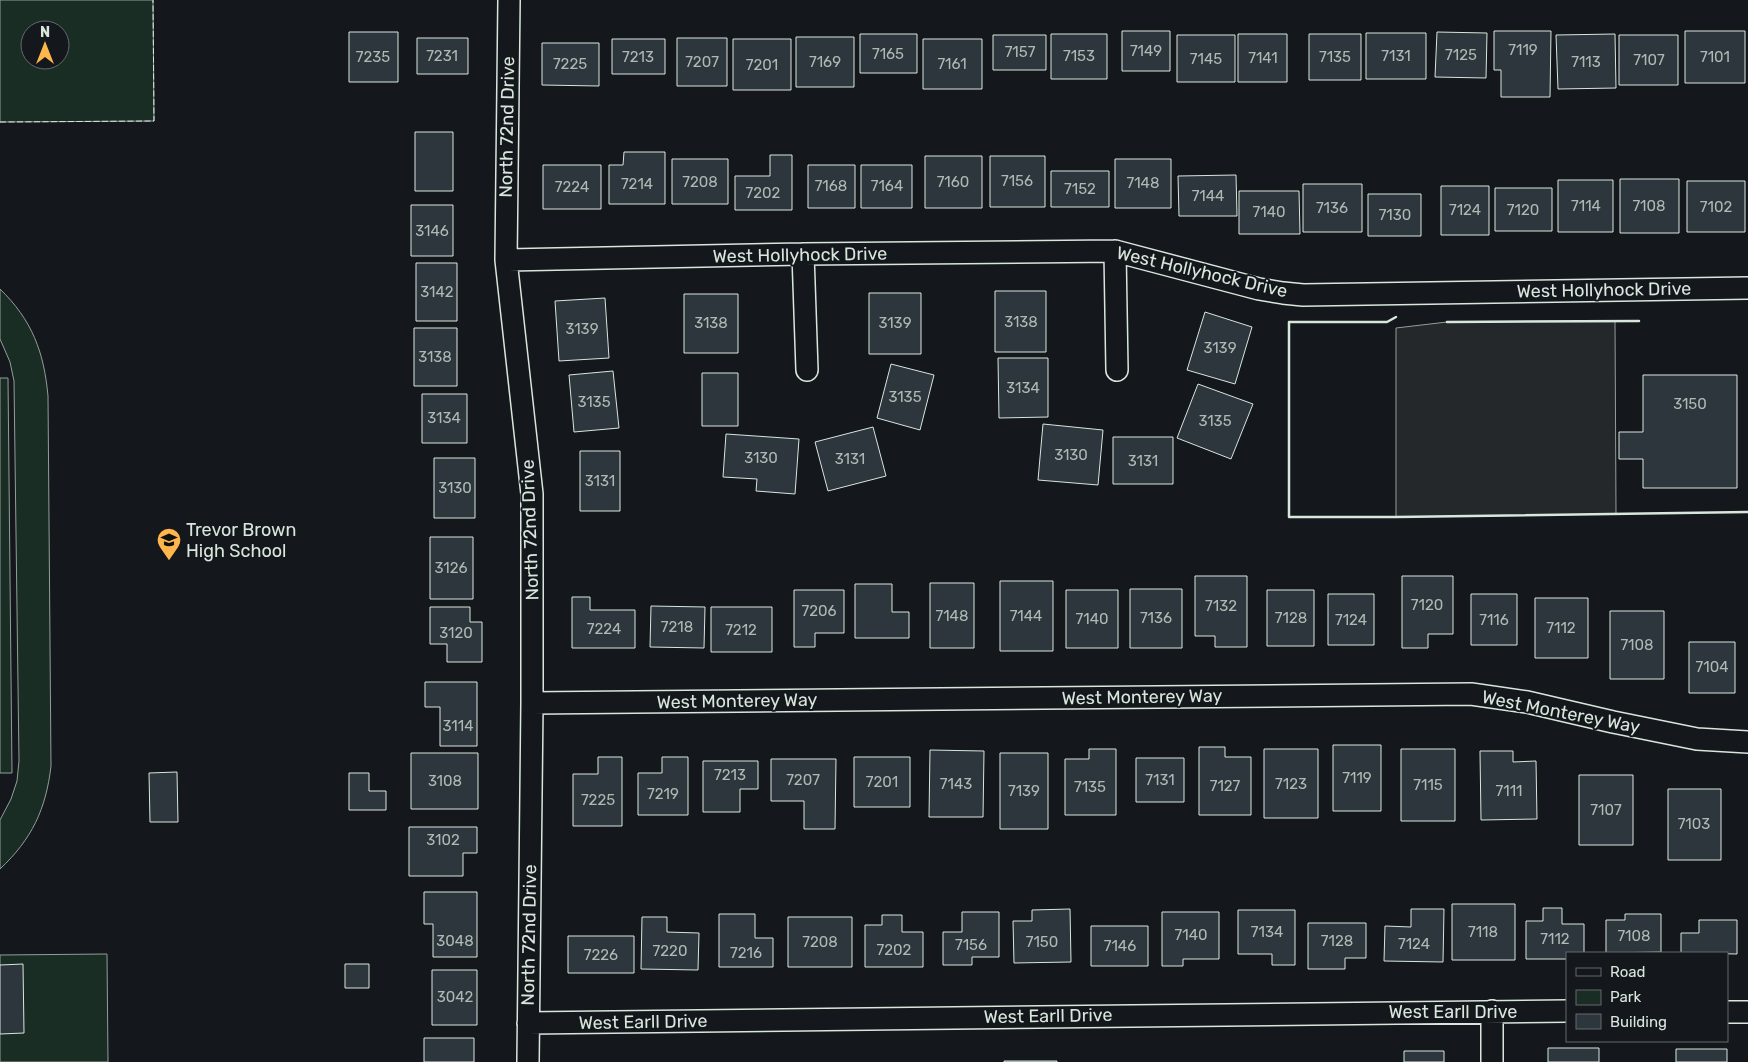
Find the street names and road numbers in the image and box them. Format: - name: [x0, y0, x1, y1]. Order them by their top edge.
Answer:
- street label: North 72nd Drive: [495, 56, 519, 198]
- street label: West Hollyhock Drive: [712, 242, 888, 268]
- street label: West Hollyhock Drive: [1114, 242, 1290, 302]
- street label: West Hollyhock Drive: [1516, 277, 1692, 303]
- street label: North 72nd Drive: [517, 459, 543, 601]
- street label: West Monterey Way: [1061, 685, 1223, 709]
- street label: West Monterey Way: [1480, 686, 1642, 738]
- street label: West Monterey Way: [656, 689, 818, 713]
- street label: North 72nd Drive: [517, 864, 541, 1006]
- street label: West Earll Drive: [1389, 1001, 1517, 1023]
- street label: West Earll Drive: [983, 1004, 1113, 1028]
- street label: West Earll Drive: [578, 1010, 708, 1034]

